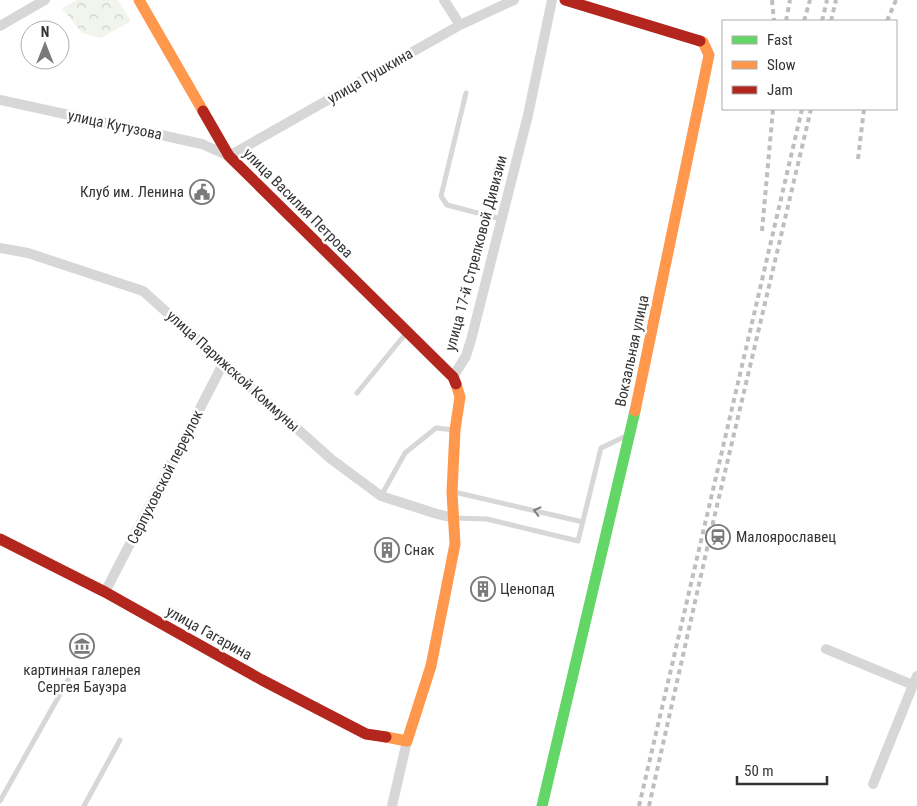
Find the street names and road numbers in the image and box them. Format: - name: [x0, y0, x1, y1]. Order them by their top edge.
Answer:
- street label: улица Пушкина: [324, 44, 416, 108]
- street label: улица Кутузова: [66, 106, 164, 144]
- street label: улица Василия Петрова: [239, 144, 357, 262]
- street label: улица 17-й Стрелковой Дивизии: [441, 153, 511, 353]
- street label: Вокзальная улица: [611, 294, 653, 408]
- street label: улица Парижской Коммуны: [163, 306, 303, 436]
- street label: Серпуховской переулок: [123, 407, 207, 547]
- street label: улица Гагарина: [163, 602, 255, 664]

